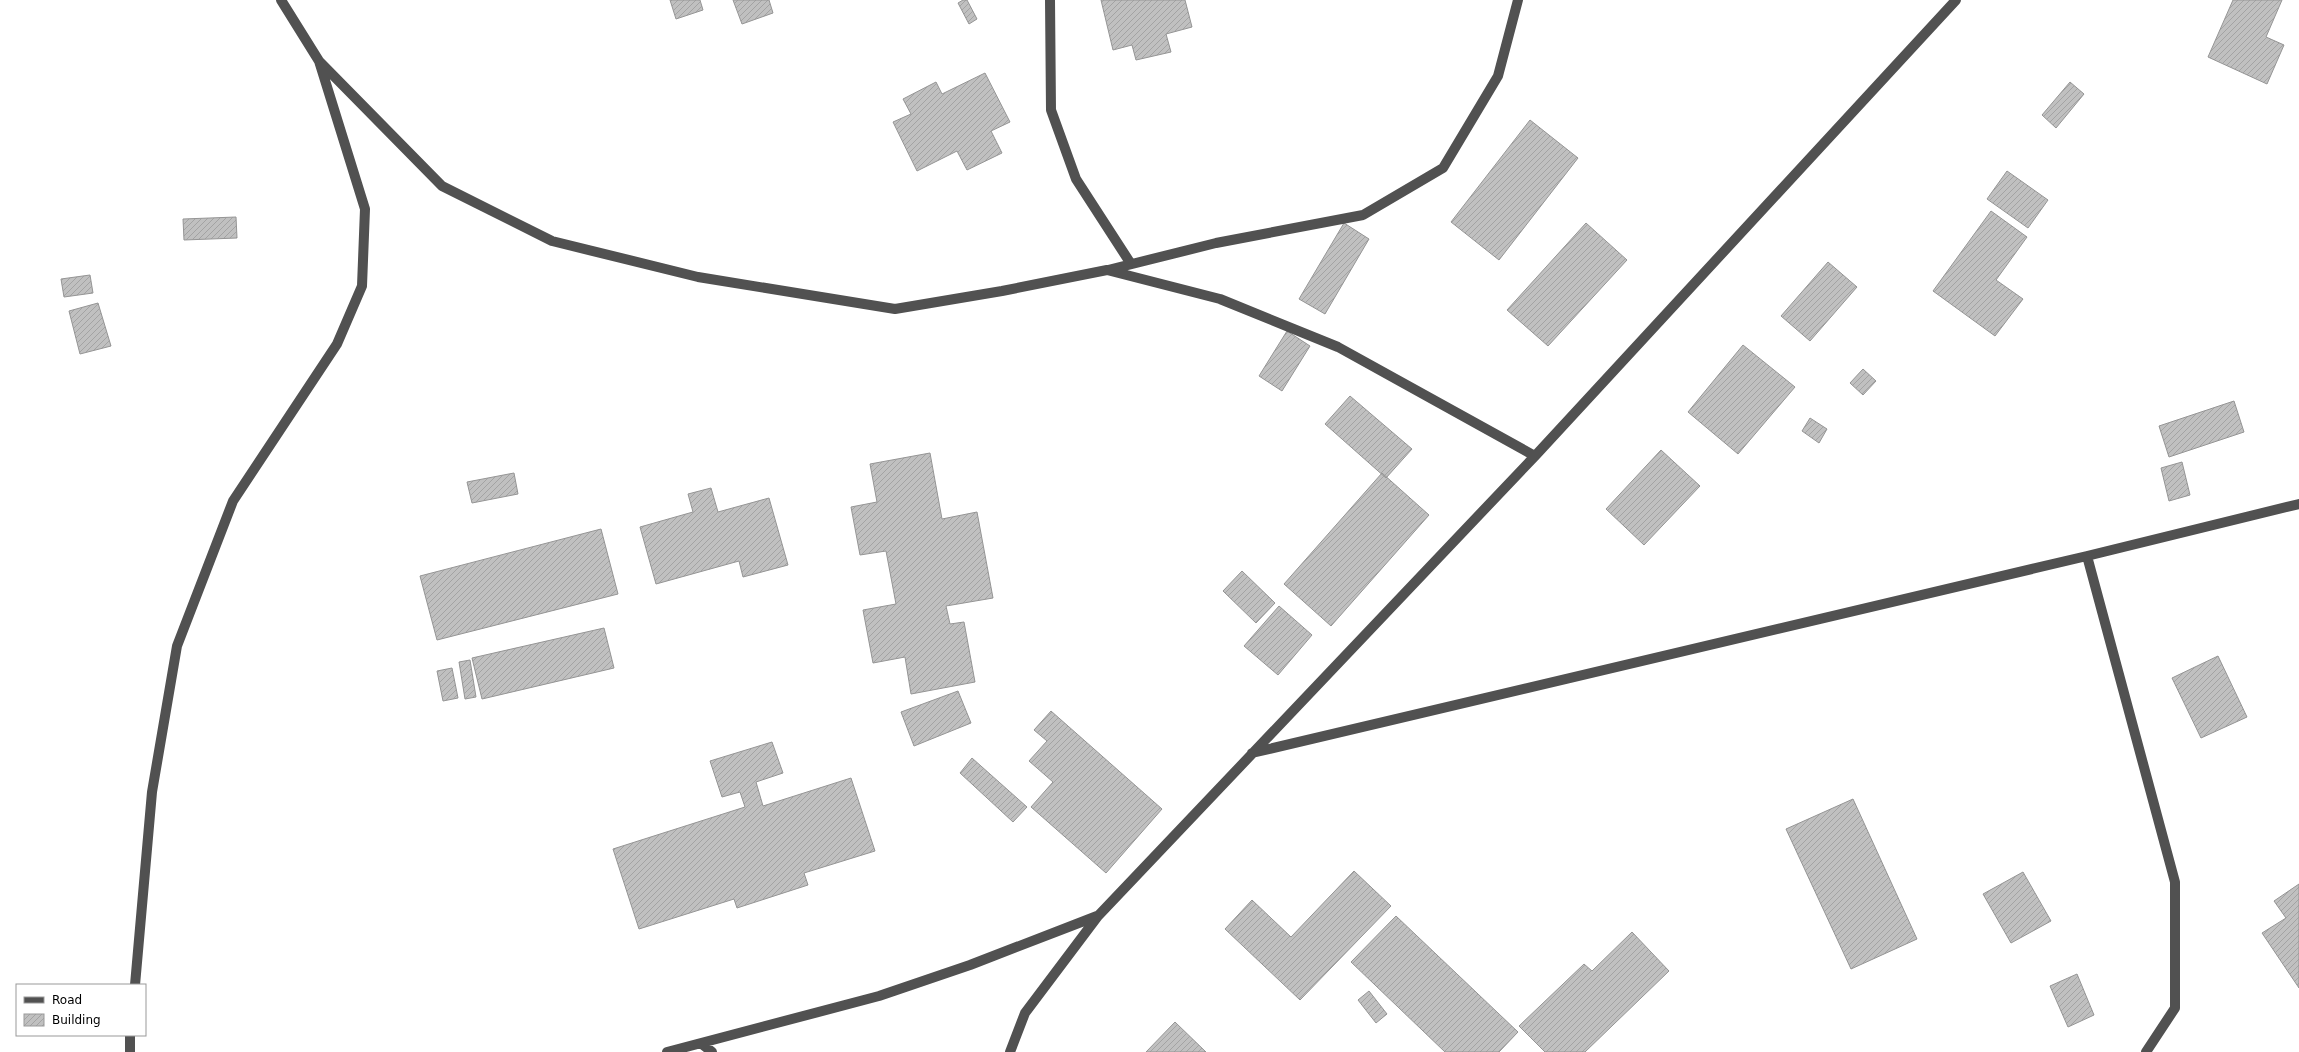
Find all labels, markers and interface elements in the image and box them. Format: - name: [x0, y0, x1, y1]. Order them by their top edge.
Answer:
- legend: [16, 984, 146, 1036]
- text: Road: [52, 993, 82, 1007]
- text: Building: [52, 1013, 101, 1027]

